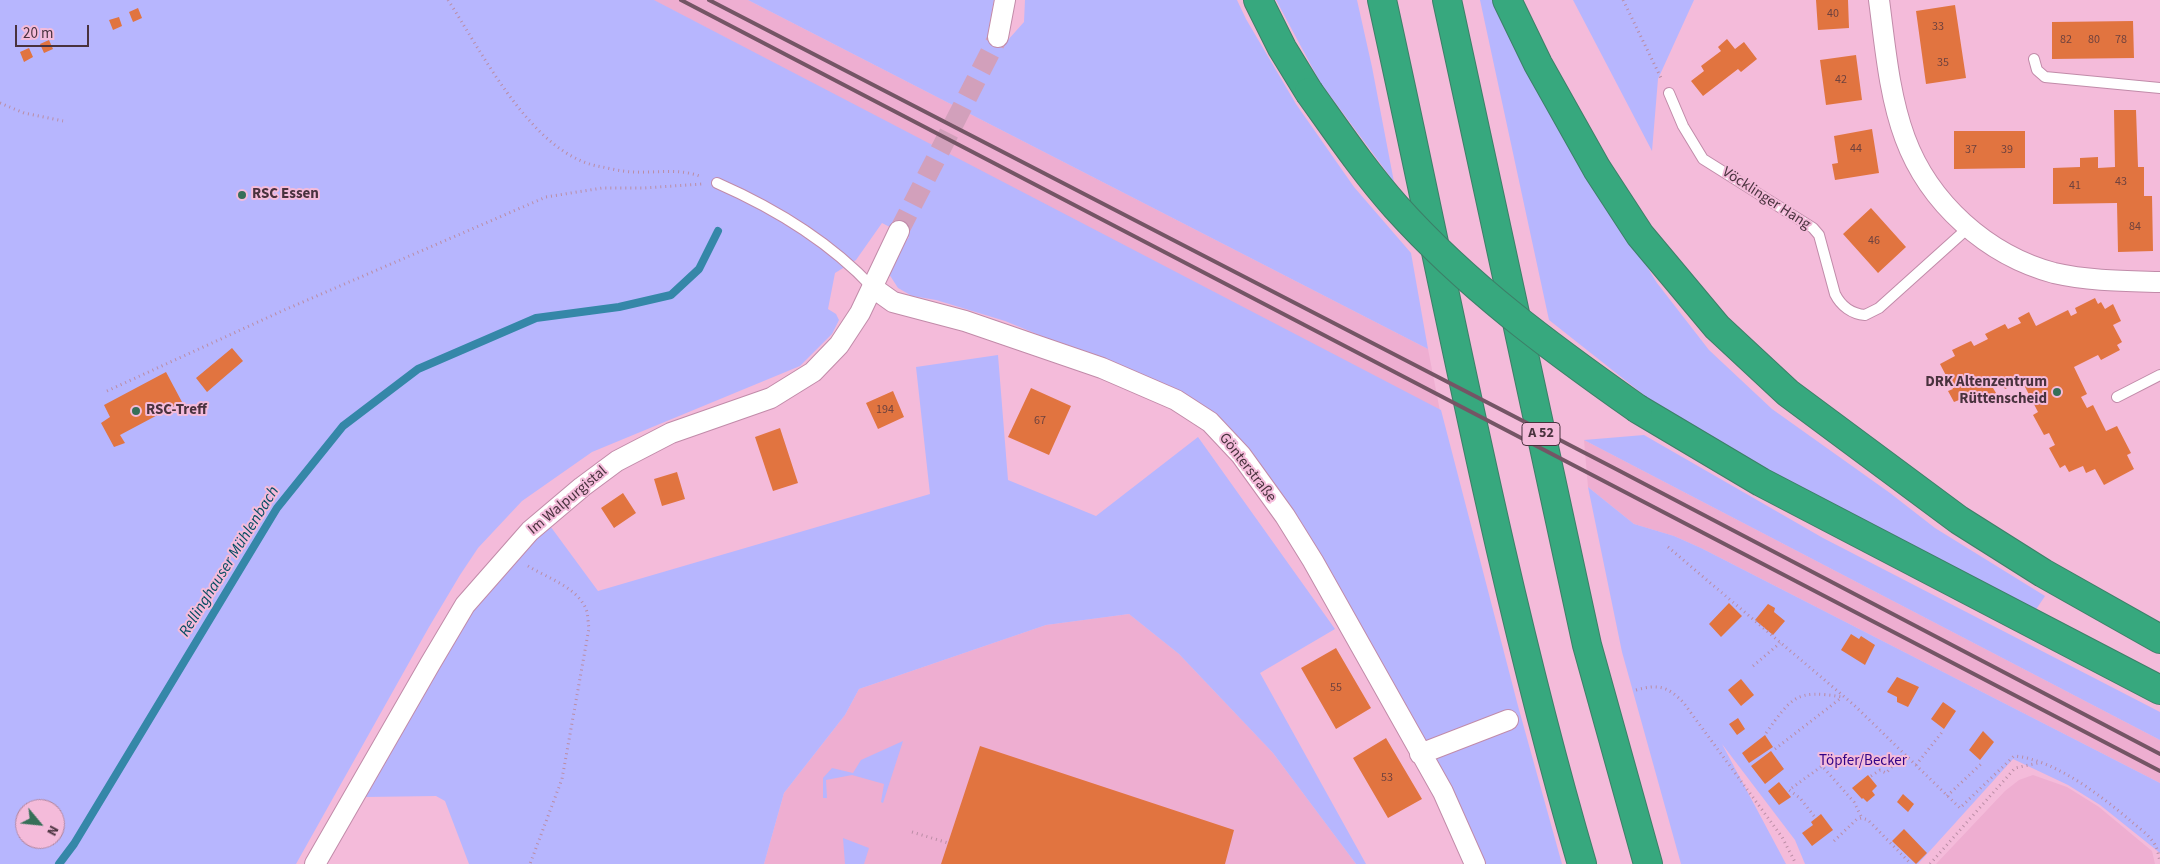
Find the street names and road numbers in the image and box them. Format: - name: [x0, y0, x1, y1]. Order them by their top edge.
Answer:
- street label: Vöcklinger Hang: [1718, 164, 1814, 234]
- road number: A 52: [1522, 422, 1560, 446]
- street label: Gönterstraße: [1214, 430, 1280, 506]
- street label: Im Walpurgistal: [525, 463, 611, 539]

